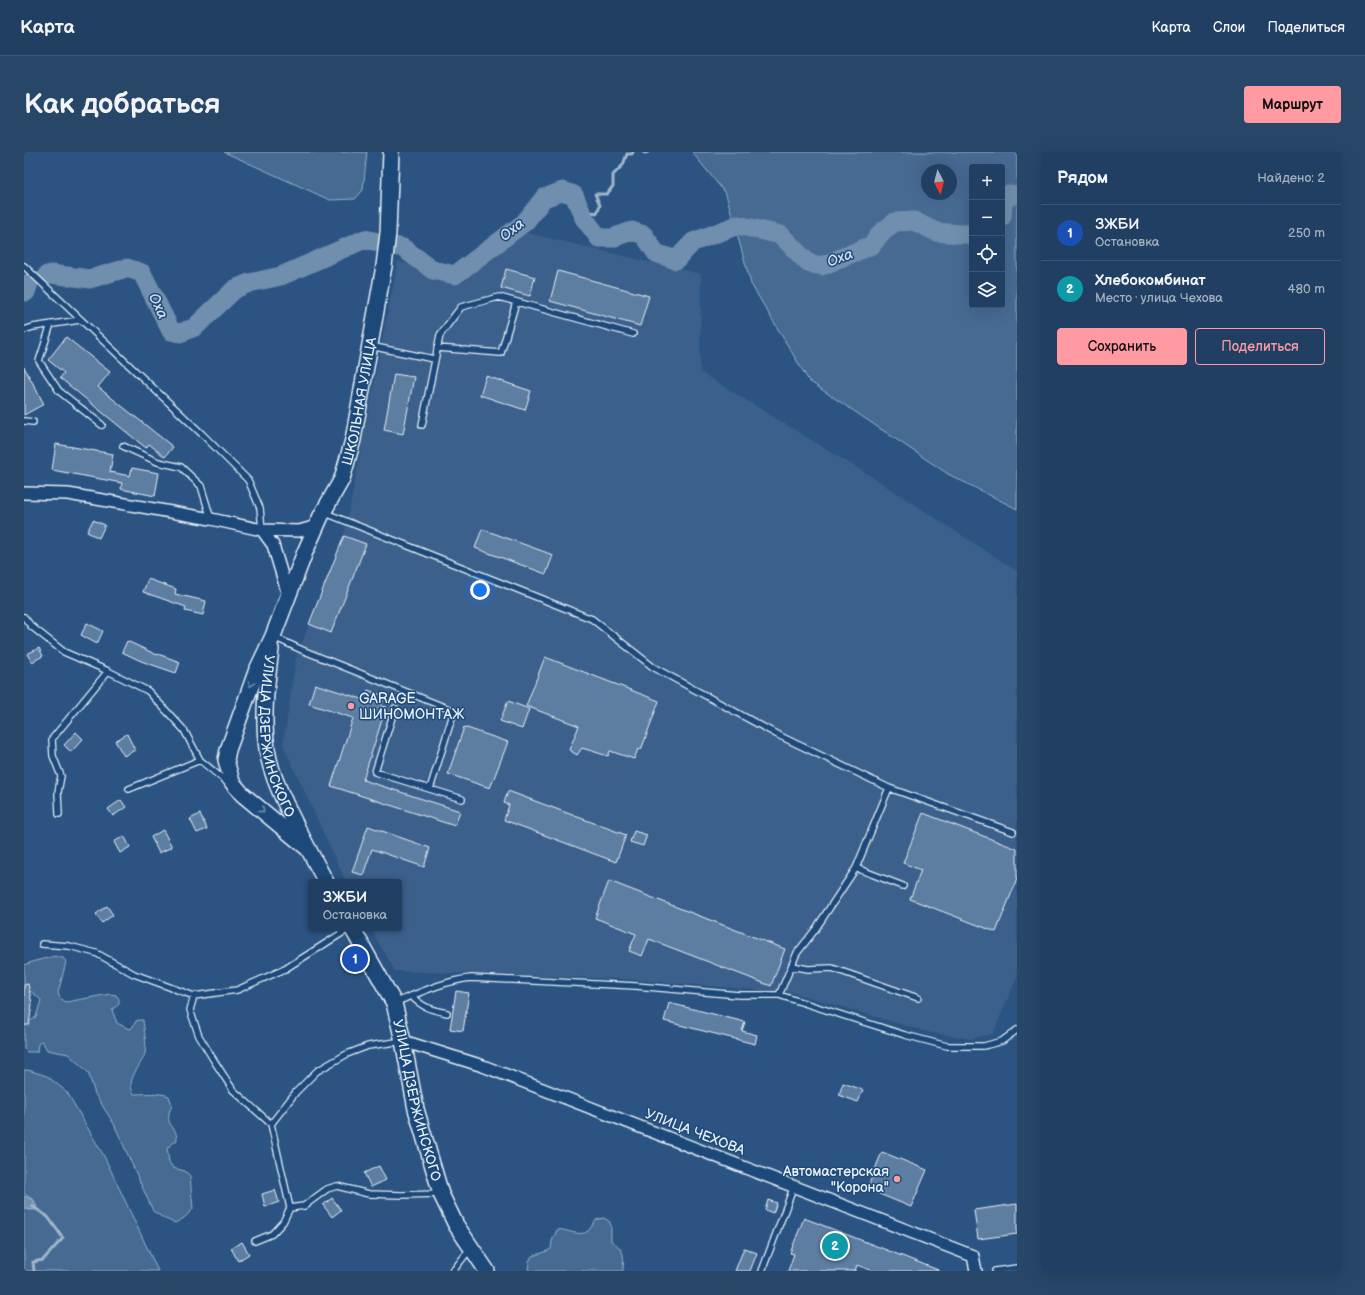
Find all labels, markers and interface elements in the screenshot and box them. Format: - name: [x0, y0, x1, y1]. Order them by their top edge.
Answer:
- text: Карта: [20, 16, 74, 39]
- text: Карта: [1151, 19, 1191, 36]
- text: Слои: [1213, 19, 1245, 36]
- text: Поделиться: [1267, 19, 1345, 36]
- button: Маршрут: [1244, 86, 1341, 123]
- text: Как добраться: [24, 88, 221, 121]
- north arrow: [921, 164, 957, 200]
- map controls: [969, 164, 1005, 308]
- button: +: [969, 164, 1005, 200]
- text: Рядом: [1057, 168, 1108, 188]
- text: Найдено: 2: [1257, 170, 1325, 186]
- button: −: [969, 200, 1005, 236]
- water label: Оха: [496, 214, 528, 246]
- text: ЗЖБИ: [1095, 215, 1139, 234]
- text: 1: [1067, 225, 1073, 241]
- text: 250 m: [1288, 225, 1325, 241]
- text: Остановка: [1095, 234, 1160, 250]
- button: locate: [969, 236, 1005, 272]
- water label: Оха: [824, 244, 856, 272]
- text: Хлебокомбинат: [1095, 271, 1206, 290]
- button: layers: [969, 272, 1005, 308]
- text: 2: [1066, 281, 1074, 297]
- text: 480 m: [1288, 281, 1325, 297]
- water label: Оха: [144, 290, 172, 322]
- text: Место · улица Чехова: [1095, 290, 1223, 306]
- button: Сохранить: [1057, 328, 1187, 365]
- button: Поделиться: [1195, 328, 1325, 365]
- street label: ШКОЛЬНАЯ УЛИЦА: [338, 335, 380, 467]
- your location: [470, 580, 490, 600]
- street label: УЛИЦА ДЗЕРЖИНСКОГО: [256, 654, 299, 820]
- one-way arrow: [248, 681, 256, 688]
- place label: GARAGE ШИНОМОНТАЖ: [359, 690, 465, 723]
- marker: GARAGE ШИНОМОНТАЖ: [346, 701, 356, 711]
- one-way arrow: [258, 805, 265, 812]
- popup: [308, 879, 402, 931]
- text: ЗЖБИ: [323, 888, 367, 907]
- text: Остановка: [323, 907, 387, 923]
- pin: 1: [342, 944, 368, 974]
- street label: УЛИЦА ДЗЕРЖИНСКОГО: [390, 1018, 445, 1183]
- street label: УЛИЦА ЧЕХОВА: [643, 1105, 748, 1159]
- place label: Автомастерская "Корона": [782, 1163, 889, 1196]
- marker: Автомастерская "Корона": [892, 1174, 902, 1184]
- pin: 2: [822, 1231, 848, 1261]

